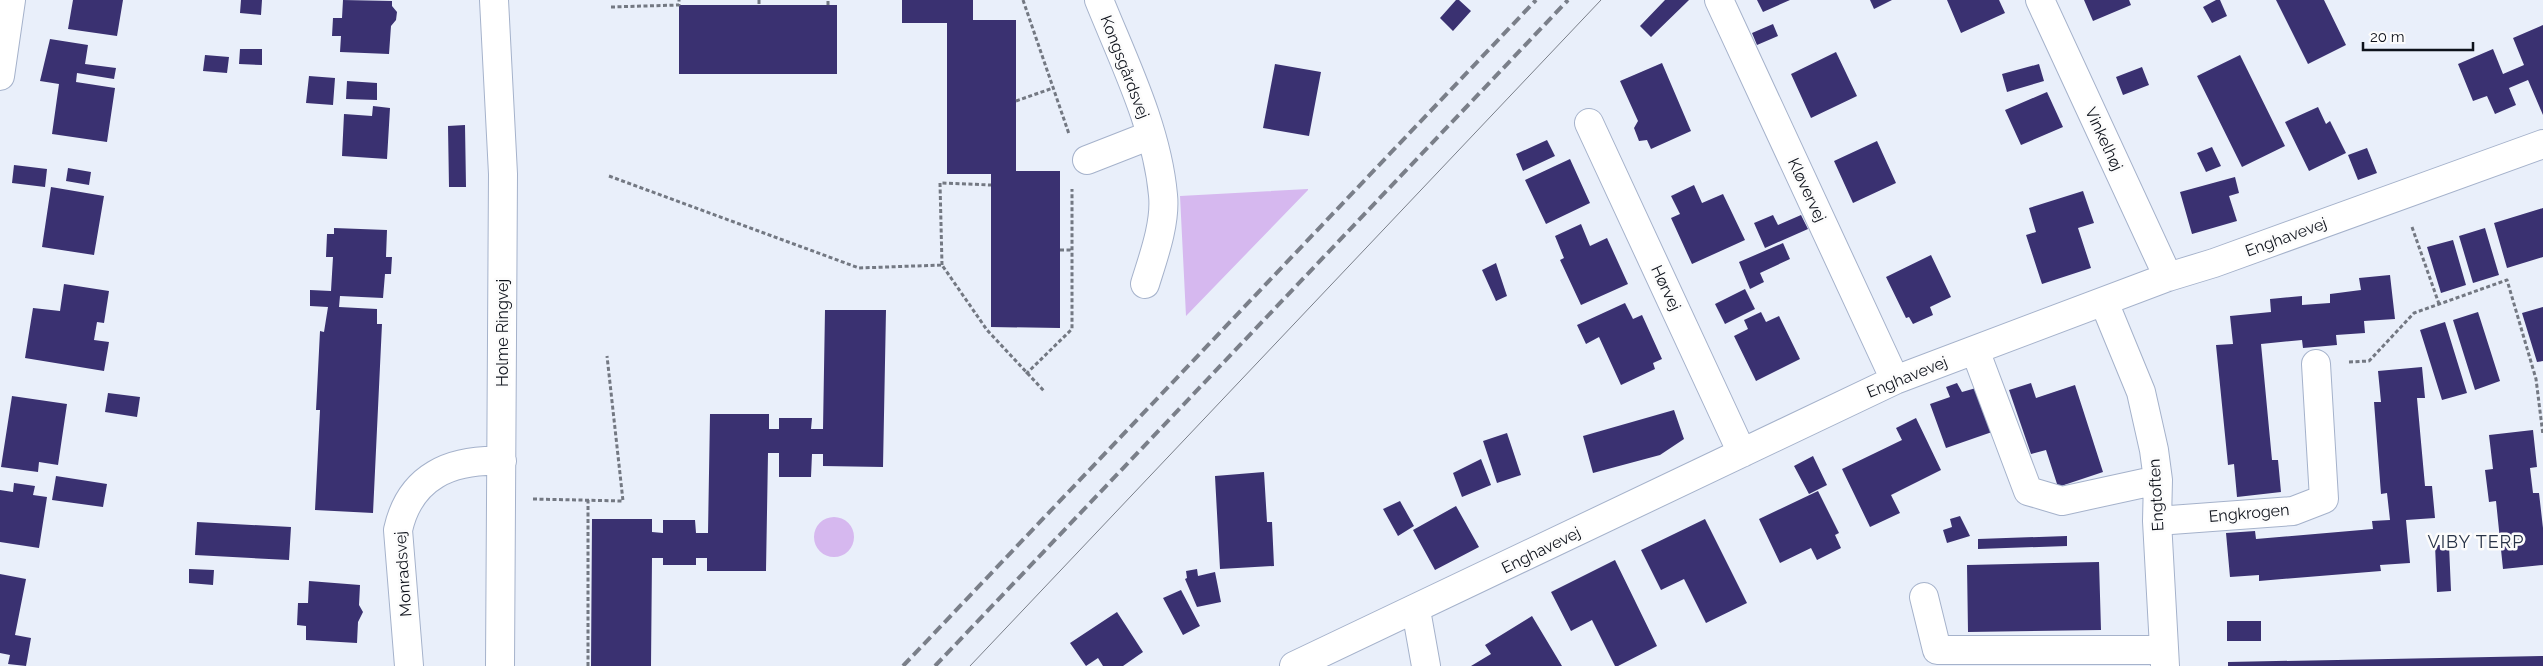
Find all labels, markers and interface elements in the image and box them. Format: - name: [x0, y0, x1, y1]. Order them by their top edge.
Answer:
- street label: Kongsgårdsvej: [1097, 13, 1153, 121]
- scale bar: [2363, 20, 2473, 52]
- text: 20 m: [2370, 28, 2405, 46]
- street label: Vinkelhøj: [2081, 104, 2127, 174]
- street label: Kløvervej: [1784, 155, 1830, 225]
- street label: Enghavevej: [2243, 213, 2329, 261]
- street label: Hørvej: [1647, 262, 1685, 314]
- street label: Holme Ringvej: [493, 279, 512, 387]
- street label: Enghavevej: [1864, 352, 1950, 402]
- street label: Engtoften: [2145, 458, 2167, 532]
- street label: Engkrogen: [2208, 500, 2290, 526]
- street label: Enghavevej: [1498, 523, 1584, 577]
- street label: Monradsvej: [391, 531, 415, 617]
- district label: VIBY TERP: [2427, 531, 2525, 552]

